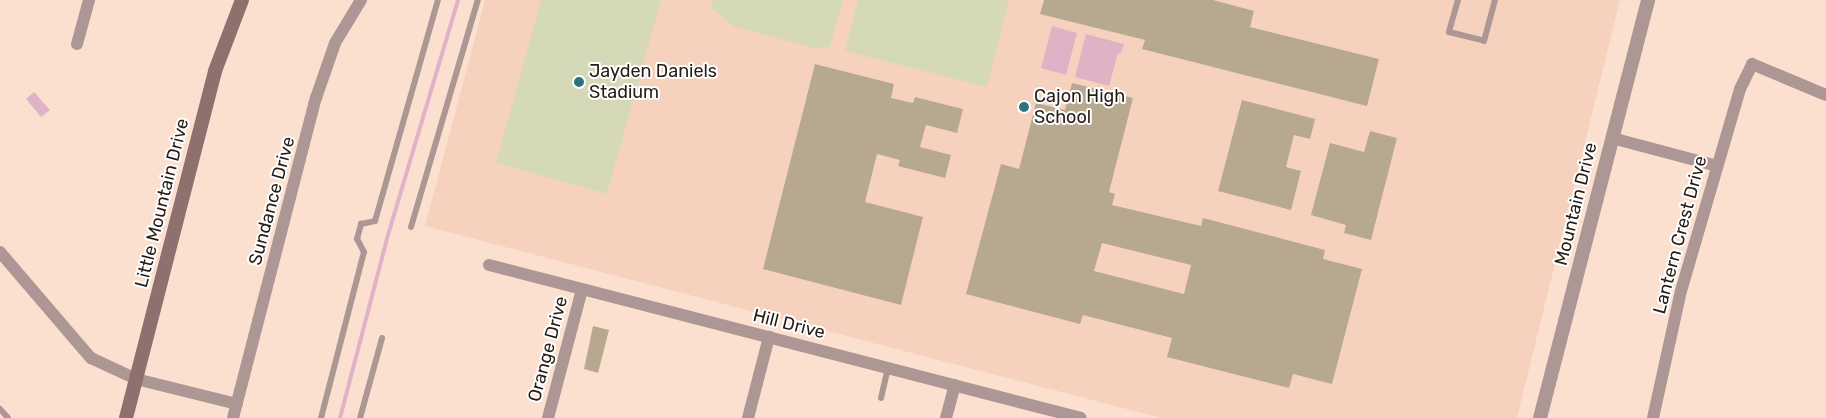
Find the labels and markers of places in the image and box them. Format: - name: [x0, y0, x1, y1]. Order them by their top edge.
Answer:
- place label: Jayden Daniels Stadium: [589, 61, 717, 104]
- marker: Jayden Daniels Stadium: [573, 76, 585, 88]
- place label: Cajon High School: [1034, 86, 1125, 128]
- marker: Cajon High School: [1018, 101, 1030, 113]

